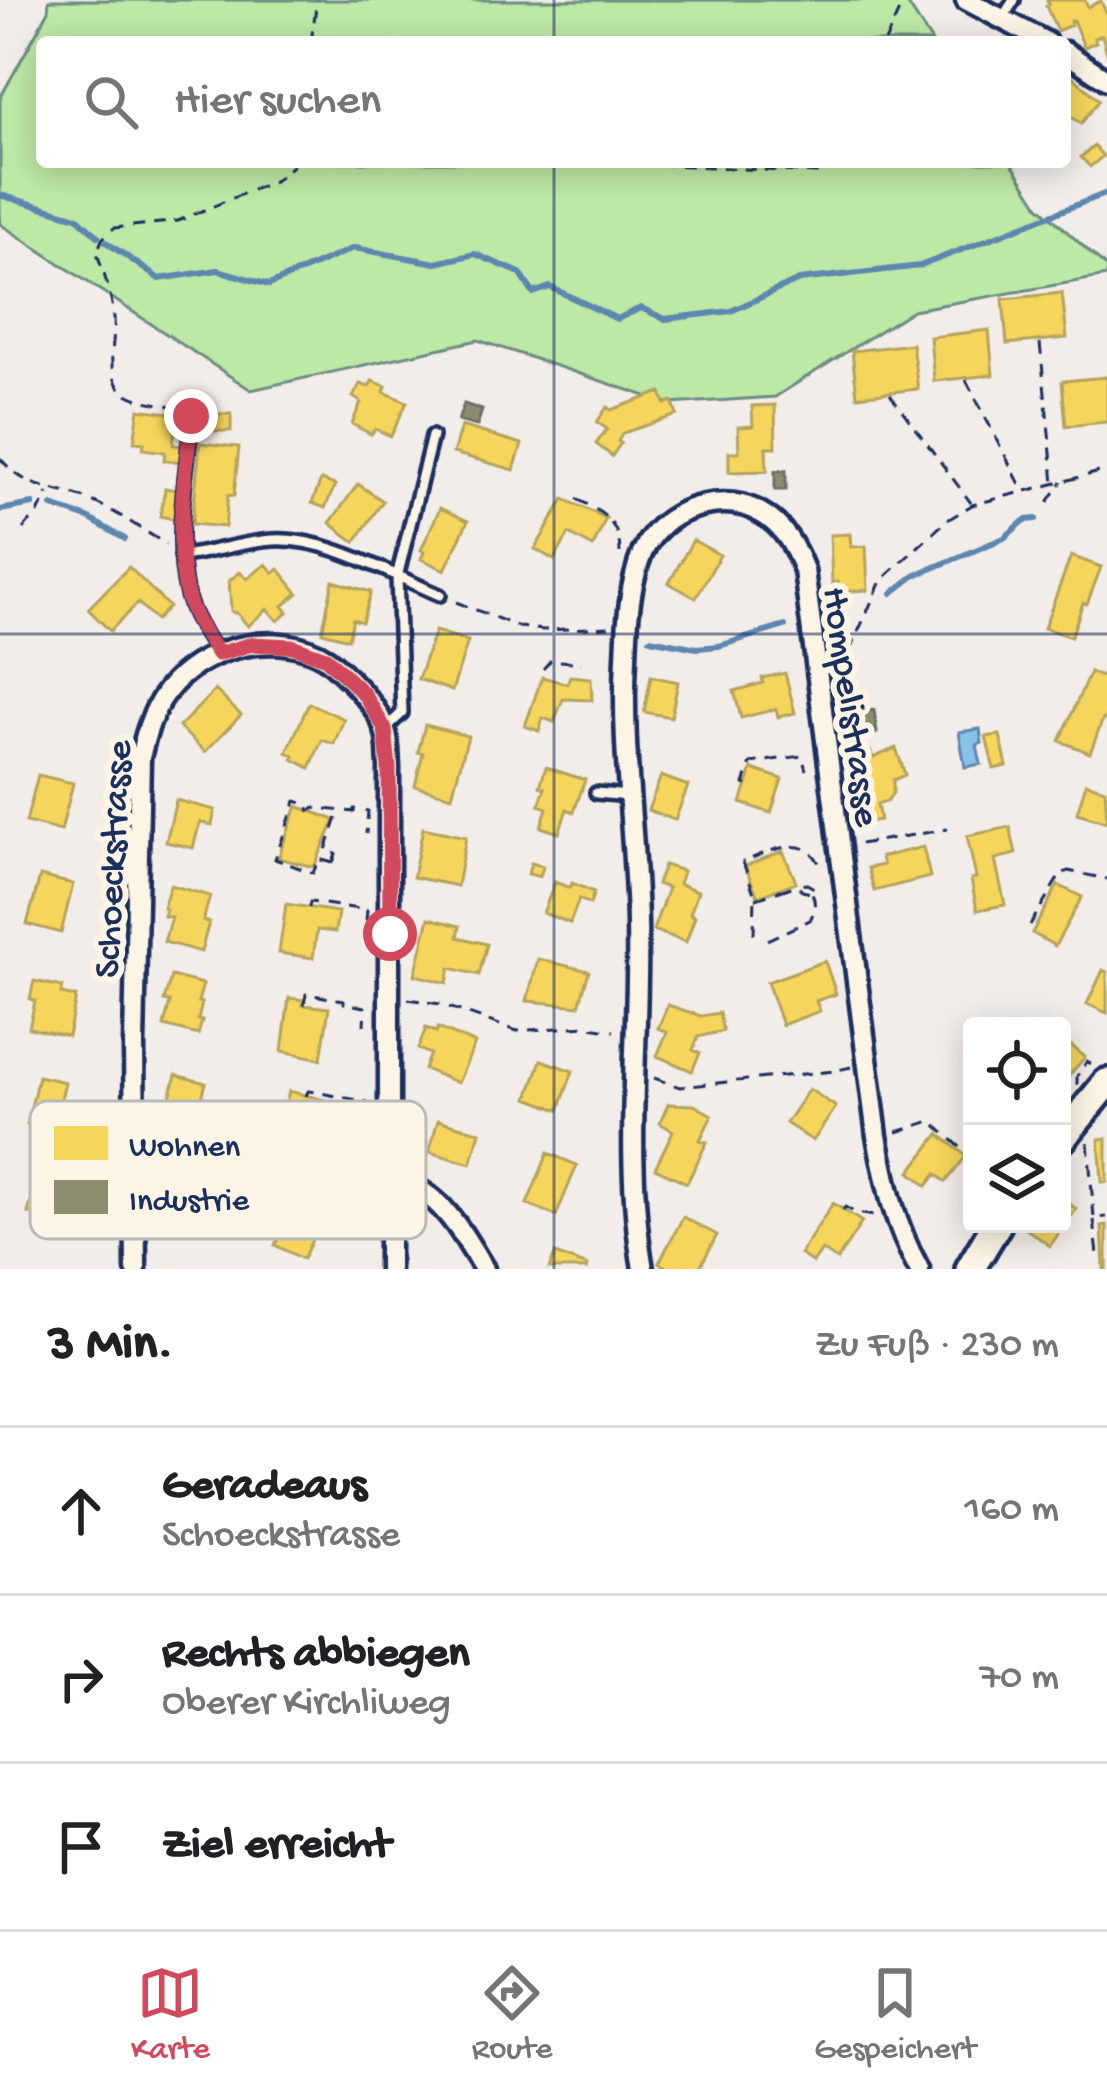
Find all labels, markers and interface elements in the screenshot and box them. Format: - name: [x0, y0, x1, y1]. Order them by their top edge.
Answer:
- search box: [36, 36, 1071, 168]
- icon: search: [78, 69, 144, 135]
- text: Hier suchen: [174, 76, 381, 129]
- route end: [164, 389, 218, 443]
- street label: Hompelistrasse: [809, 584, 888, 830]
- street label: Schoeckstrasse: [87, 739, 145, 979]
- route start: [363, 907, 417, 961]
- map controls: [963, 1017, 1071, 1233]
- button: locate: [963, 1017, 1071, 1125]
- legend: [30, 1101, 426, 1239]
- button: layers: [963, 1125, 1071, 1233]
- text: Wohnen: [129, 1130, 241, 1168]
- text: Industrie: [129, 1184, 250, 1222]
- text: 3 Min.: [48, 1317, 173, 1377]
- text: Zu Fuß · 230 m: [815, 1324, 1059, 1370]
- text: Geradeaus: [162, 1461, 367, 1514]
- icon: ahead: [48, 1478, 114, 1544]
- text: 160 m: [964, 1488, 1059, 1534]
- text: Schoeckstrasse: [162, 1514, 400, 1560]
- text: Rechts abbiegen: [162, 1629, 470, 1682]
- icon: right: [48, 1646, 114, 1712]
- text: 70 m: [980, 1656, 1059, 1702]
- text: Oberer Kirchliweg: [162, 1682, 451, 1728]
- icon: arrive: [48, 1814, 114, 1880]
- text: Ziel erreicht: [162, 1820, 391, 1873]
- tab: Karte: [131, 1960, 210, 2070]
- tab: Route: [472, 1960, 552, 2070]
- tab: Gespeichert: [814, 1960, 976, 2070]

